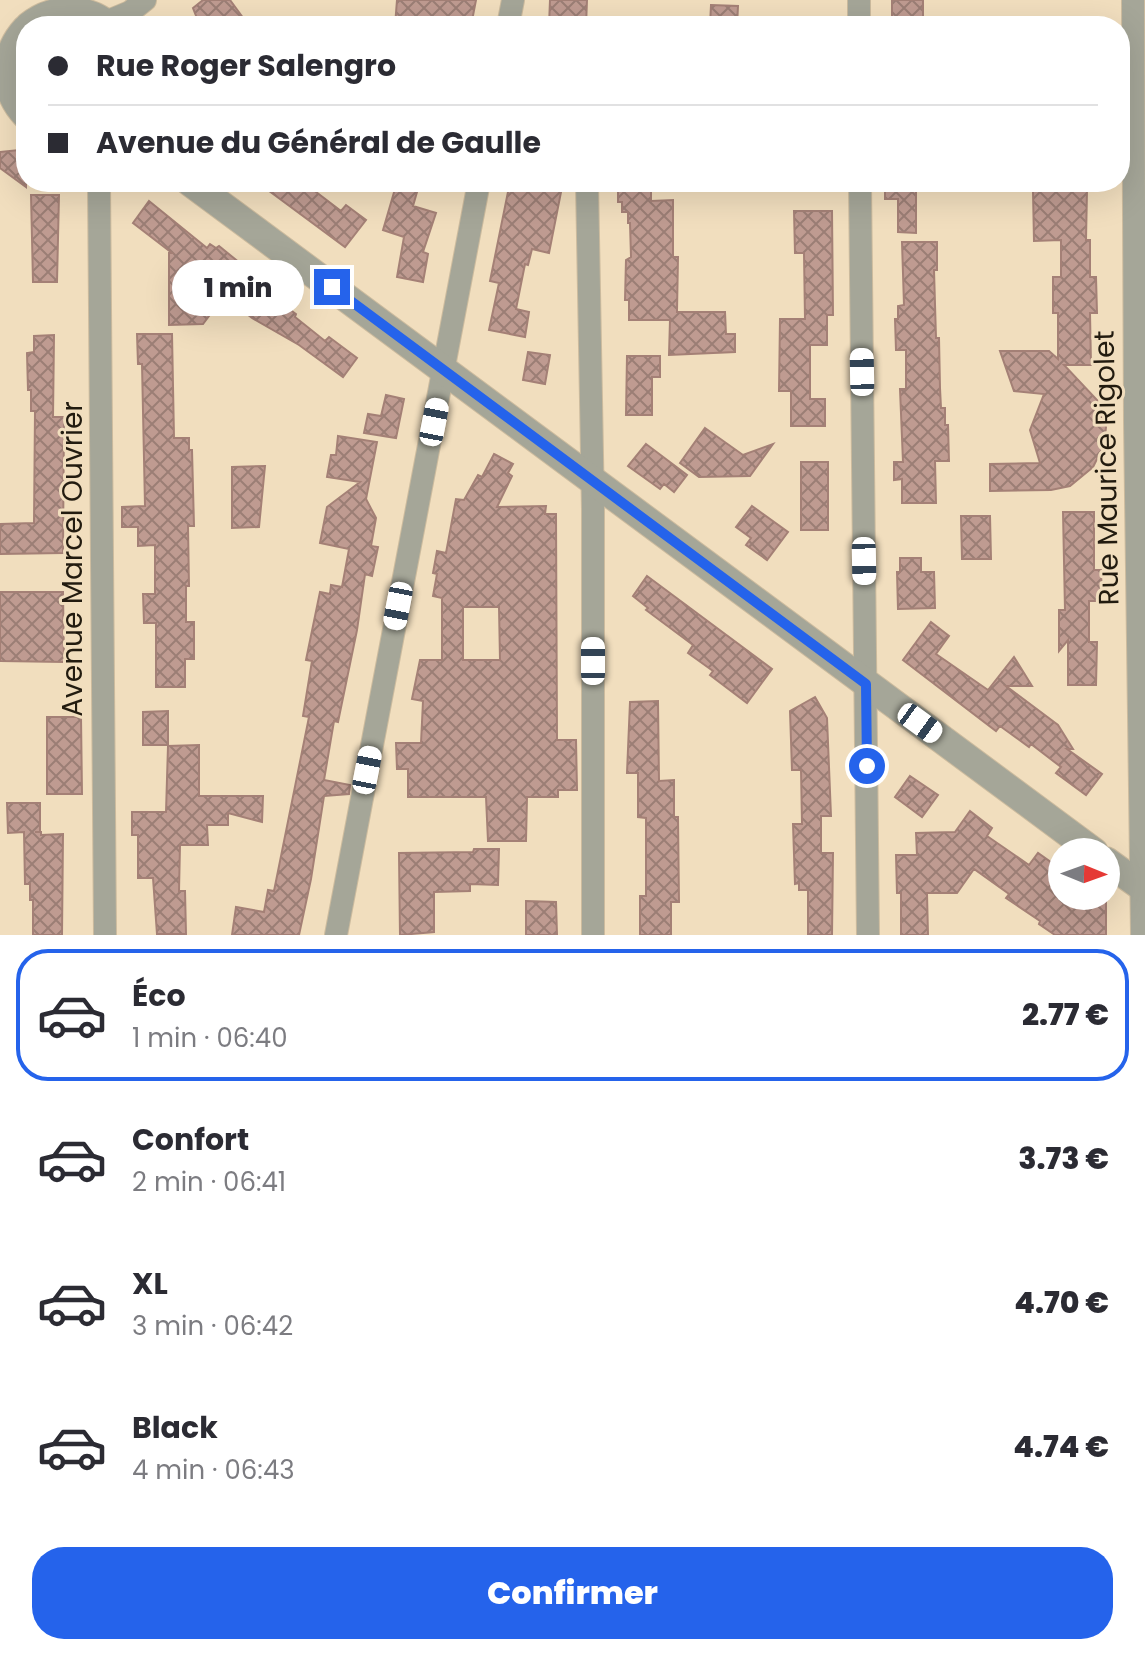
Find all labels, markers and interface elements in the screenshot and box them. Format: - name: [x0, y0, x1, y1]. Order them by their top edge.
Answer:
- text: Rue Roger Salengro: [96, 44, 396, 87]
- text: Avenue du Général de Gaulle: [96, 121, 541, 164]
- callout: 1 min: [172, 259, 304, 315]
- route end: [314, 269, 350, 305]
- text: 1 min: [204, 270, 272, 306]
- street label: Rue Maurice Rigolet: [1085, 330, 1128, 606]
- car: [850, 348, 874, 396]
- car: [418, 396, 450, 448]
- street label: Avenue Marcel Ouvrier: [53, 401, 92, 717]
- car: [852, 537, 876, 585]
- car: [382, 580, 414, 632]
- car: [581, 637, 605, 685]
- car: [894, 699, 946, 747]
- car: [351, 744, 383, 796]
- route start: [849, 748, 885, 784]
- north arrow: [1048, 838, 1120, 910]
- map controls: [1048, 838, 1120, 910]
- text: Éco: [132, 974, 186, 1017]
- icon: car: [36, 979, 108, 1051]
- text: 2.77 €: [1022, 993, 1109, 1036]
- text: 1 min · 06:40: [132, 1020, 288, 1056]
- text: Confort: [132, 1118, 249, 1161]
- icon: car: [36, 1123, 108, 1195]
- text: 3.73 €: [1018, 1137, 1109, 1180]
- text: 2 min · 06:41: [132, 1164, 286, 1200]
- text: XL: [132, 1262, 168, 1305]
- icon: car: [36, 1267, 108, 1339]
- text: 4.70 €: [1014, 1281, 1109, 1324]
- text: 3 min · 06:42: [132, 1308, 293, 1344]
- text: Black: [132, 1406, 218, 1449]
- icon: car: [36, 1411, 108, 1483]
- text: 4.74 €: [1013, 1425, 1109, 1468]
- text: 4 min · 06:43: [132, 1452, 295, 1488]
- button: Confirmer: [32, 1547, 1113, 1639]

